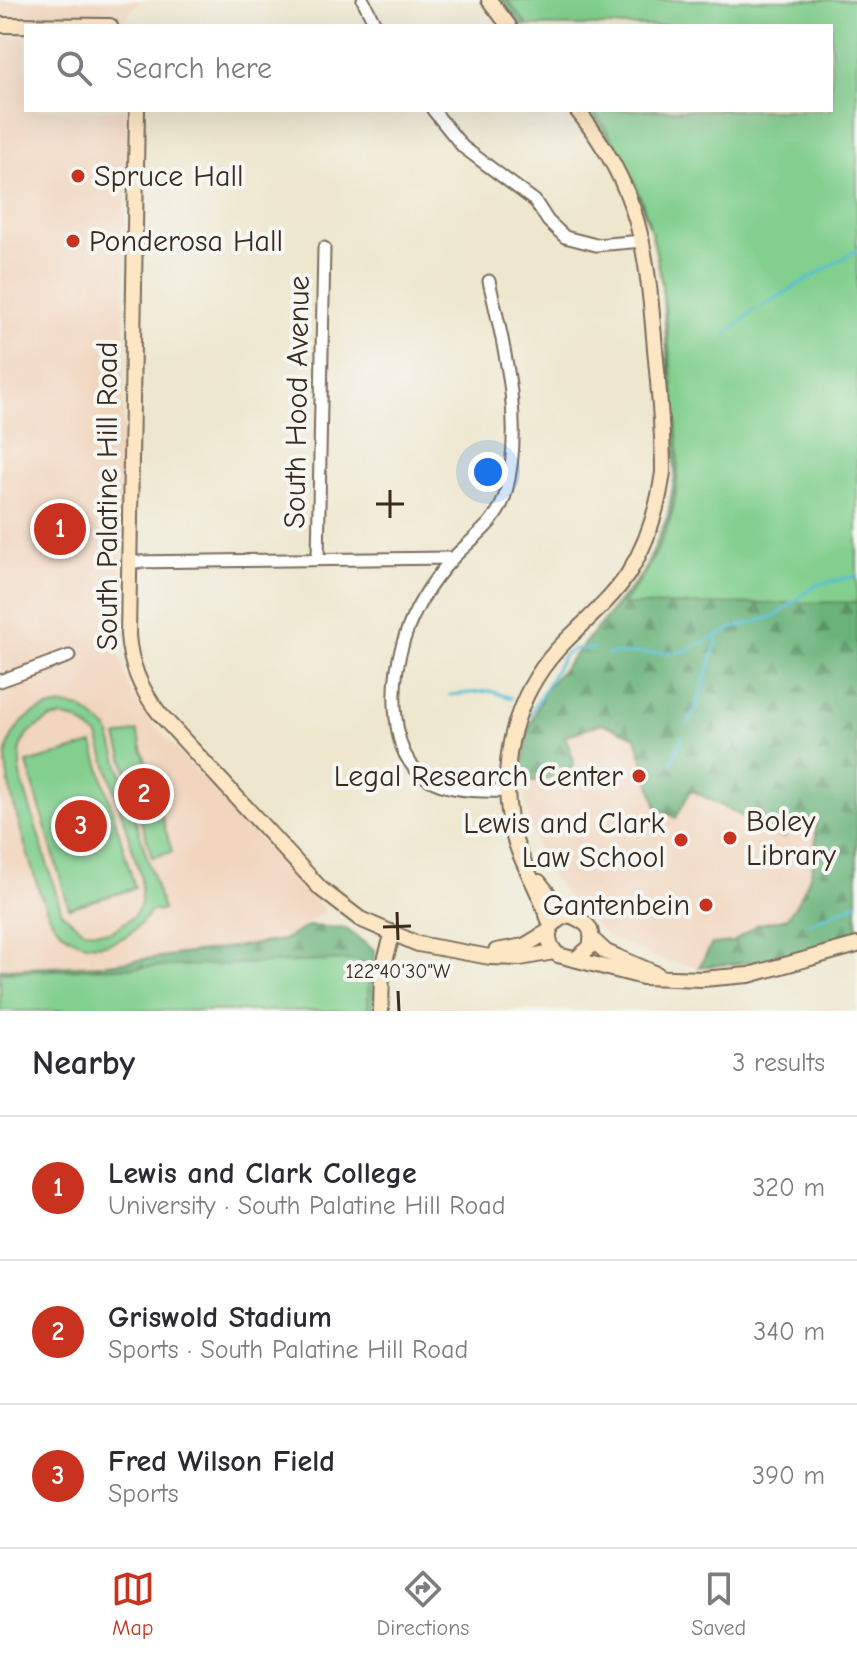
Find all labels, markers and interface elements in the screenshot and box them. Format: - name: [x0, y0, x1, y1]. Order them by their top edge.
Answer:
- search box: [24, 24, 833, 112]
- icon: search: [52, 46, 96, 90]
- text: Search here: [116, 51, 272, 86]
- place label: Spruce Hall: [94, 159, 244, 194]
- marker: Spruce Hall: [69, 167, 87, 185]
- place label: Ponderosa Hall: [89, 224, 283, 259]
- marker: Ponderosa Hall: [64, 232, 82, 250]
- street label: South Hood Avenue: [277, 275, 317, 529]
- street label: South Palatine Hill Road: [90, 342, 125, 650]
- your location: [468, 452, 508, 492]
- pin: 1: [34, 499, 86, 559]
- place label: Legal Research Center: [334, 759, 623, 794]
- pin: 2: [118, 764, 170, 824]
- marker: Legal Research Center: [630, 767, 648, 785]
- pin: 3: [55, 796, 107, 856]
- place label: Boley Library: [746, 804, 837, 873]
- place label: Lewis and Clark Law School: [463, 806, 665, 875]
- marker: Boley Library: [721, 829, 739, 847]
- marker: Lewis and Clark Law School: [672, 831, 690, 849]
- place label: Gantenbein: [543, 888, 690, 923]
- marker: Gantenbein: [697, 896, 715, 914]
- text: 122°40'30"W: [346, 960, 451, 983]
- text: Nearby: [32, 1043, 135, 1083]
- text: 3 results: [732, 1048, 825, 1078]
- text: Lewis and Clark College: [108, 1156, 417, 1191]
- text: 1: [53, 1173, 63, 1203]
- text: 320 m: [752, 1173, 825, 1203]
- text: University · South Palatine Hill Road: [108, 1191, 505, 1221]
- text: Griswold Stadium: [108, 1300, 332, 1335]
- text: 2: [52, 1317, 64, 1347]
- text: 340 m: [753, 1317, 825, 1347]
- text: Sports · South Palatine Hill Road: [108, 1335, 468, 1365]
- text: Fred Wilson Field: [108, 1444, 335, 1479]
- text: 3: [52, 1461, 64, 1491]
- text: 390 m: [752, 1461, 825, 1491]
- text: Sports: [108, 1479, 179, 1509]
- tab: Map: [111, 1567, 155, 1641]
- tab: Directions: [377, 1567, 470, 1641]
- tab: Saved: [691, 1567, 746, 1641]

